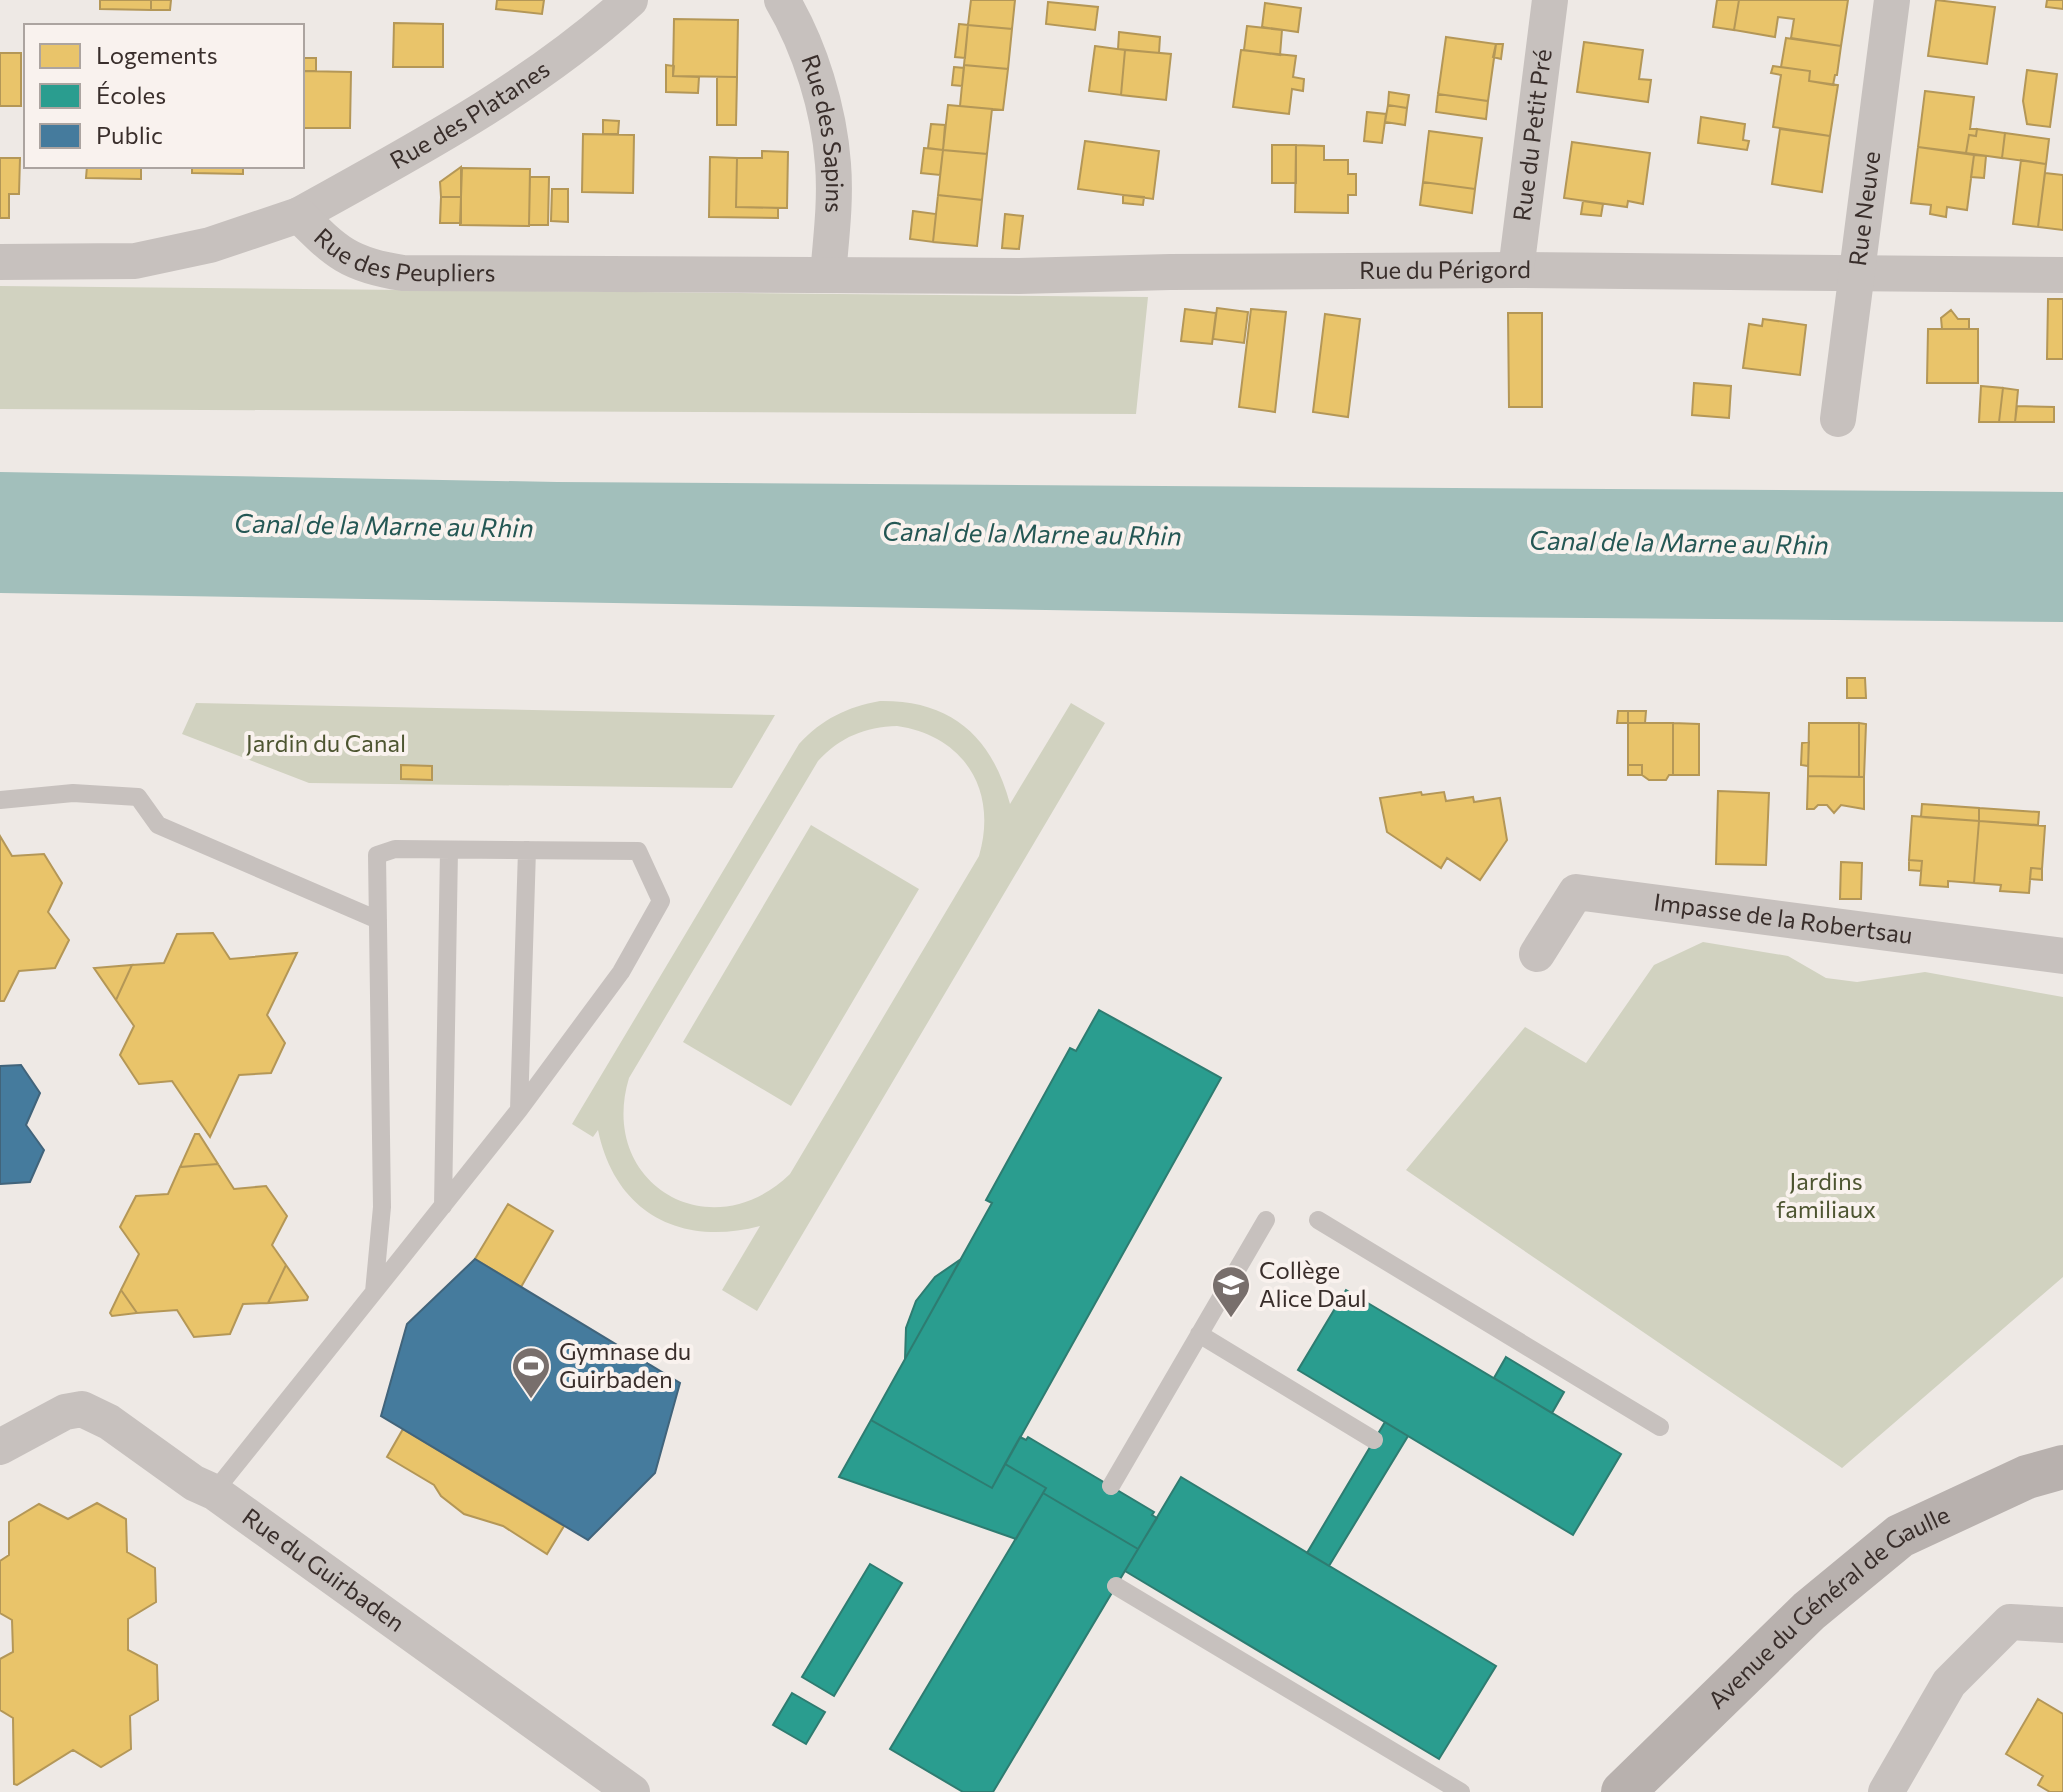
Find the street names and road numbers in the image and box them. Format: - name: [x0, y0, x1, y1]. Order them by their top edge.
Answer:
- street label: Rue du Petit Pré: [1506, 47, 1557, 223]
- street label: Rue des Sapins: [796, 50, 850, 214]
- street label: Rue des Platanes: [384, 54, 554, 174]
- street label: Rue Neuve: [1842, 149, 1885, 268]
- street label: Rue des Peupliers: [309, 221, 496, 287]
- street label: Rue du Périgord: [1359, 254, 1531, 284]
- street label: Impasse de la Robertsau: [1652, 886, 1914, 949]
- street label: Avenue du Général de Gaulle: [1702, 1499, 1954, 1714]
- street label: Rue du Guirbaden: [237, 1501, 411, 1637]

